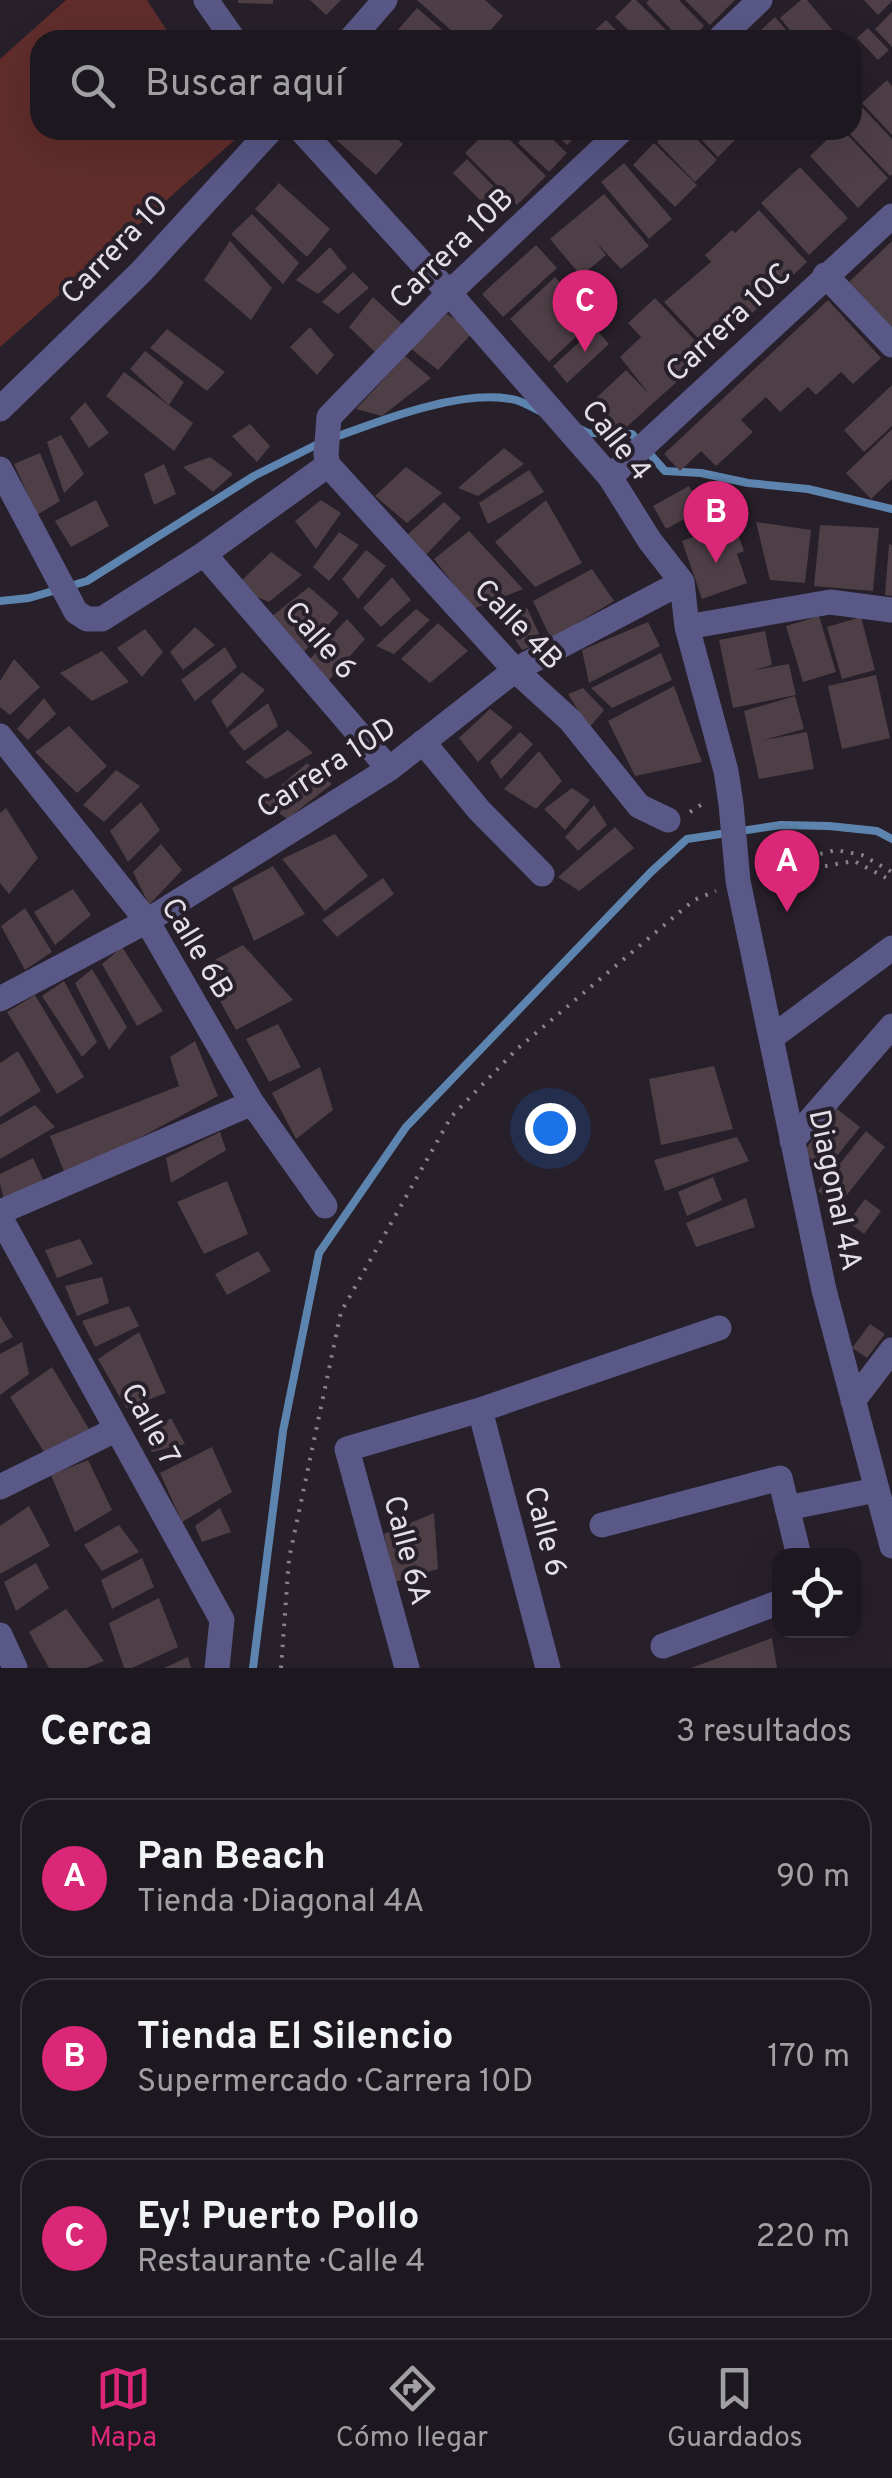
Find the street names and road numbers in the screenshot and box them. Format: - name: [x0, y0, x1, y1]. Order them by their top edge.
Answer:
- street label: Carrera 10B: [383, 181, 523, 318]
- street label: Carrera 10: [54, 188, 177, 314]
- street label: Carrera 10C: [659, 256, 800, 391]
- street label: Calle 4: [572, 394, 658, 489]
- street label: Calle 4B: [465, 572, 570, 679]
- street label: Calle 6: [275, 595, 363, 688]
- street label: Carrera 10D: [250, 710, 404, 828]
- street label: Calle 6B: [151, 892, 240, 1007]
- street label: Diagonal 4A: [798, 1107, 869, 1275]
- street label: Calle 7: [111, 1378, 186, 1473]
- street label: Calle 6: [514, 1482, 573, 1581]
- street label: Calle 6A: [373, 1492, 438, 1609]

